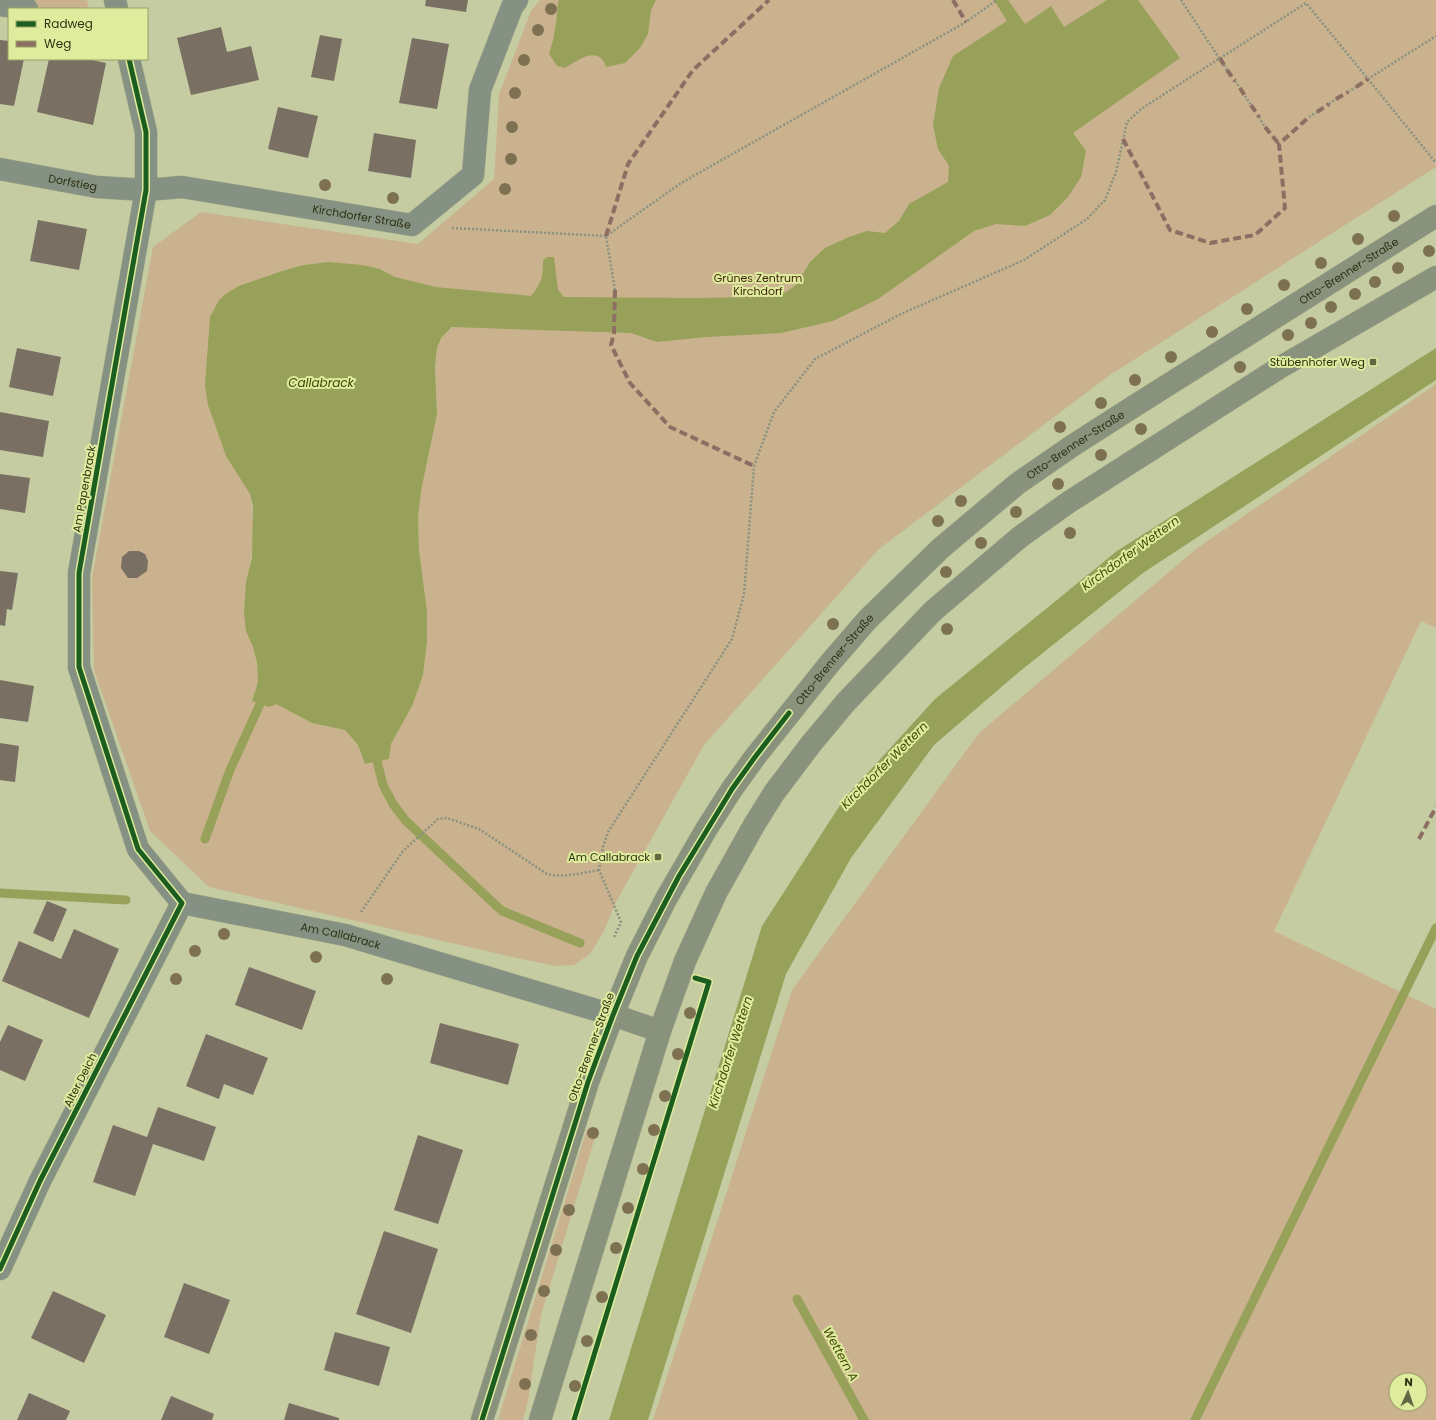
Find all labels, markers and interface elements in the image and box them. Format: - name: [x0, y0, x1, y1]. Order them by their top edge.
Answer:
- legend: [8, 8, 148, 60]
- text: Radweg: [44, 15, 93, 32]
- text: Weg: [44, 35, 71, 52]
- street label: Dorfstieg: [47, 170, 98, 195]
- street label: Kirchdorfer Straße: [311, 201, 412, 233]
- street label: Otto-Brenner-Straße: [1296, 233, 1402, 308]
- park label: Grünes Zentrum Kirchdorf: [714, 270, 802, 299]
- place label: Stübenhofer Weg: [1270, 354, 1365, 370]
- marker: Stübenhofer Weg: [1368, 357, 1378, 367]
- water label: Callabrack: [288, 374, 355, 391]
- street label: Otto-Brenner-Straße: [1023, 406, 1128, 483]
- street label: Am Papenbrack: [68, 444, 100, 534]
- water label: Kirchdorfer Wettern: [1078, 512, 1182, 594]
- street label: Otto-Brenner-Straße: [791, 610, 877, 709]
- water label: Kirchdorfer Wettern: [837, 718, 931, 812]
- place label: Am Callabrack: [568, 849, 650, 865]
- marker: Am Callabrack: [653, 852, 663, 862]
- street label: Am Callabrack: [299, 918, 383, 953]
- street label: Otto-Brenner-Straße: [564, 990, 618, 1104]
- water label: Kirchdorfer Wettern: [704, 994, 756, 1110]
- street label: Alter Deich: [59, 1050, 101, 1110]
- water label: Wettern A: [819, 1324, 863, 1384]
- north arrow: [1388, 1372, 1428, 1412]
- text: N: [1404, 1374, 1413, 1390]

